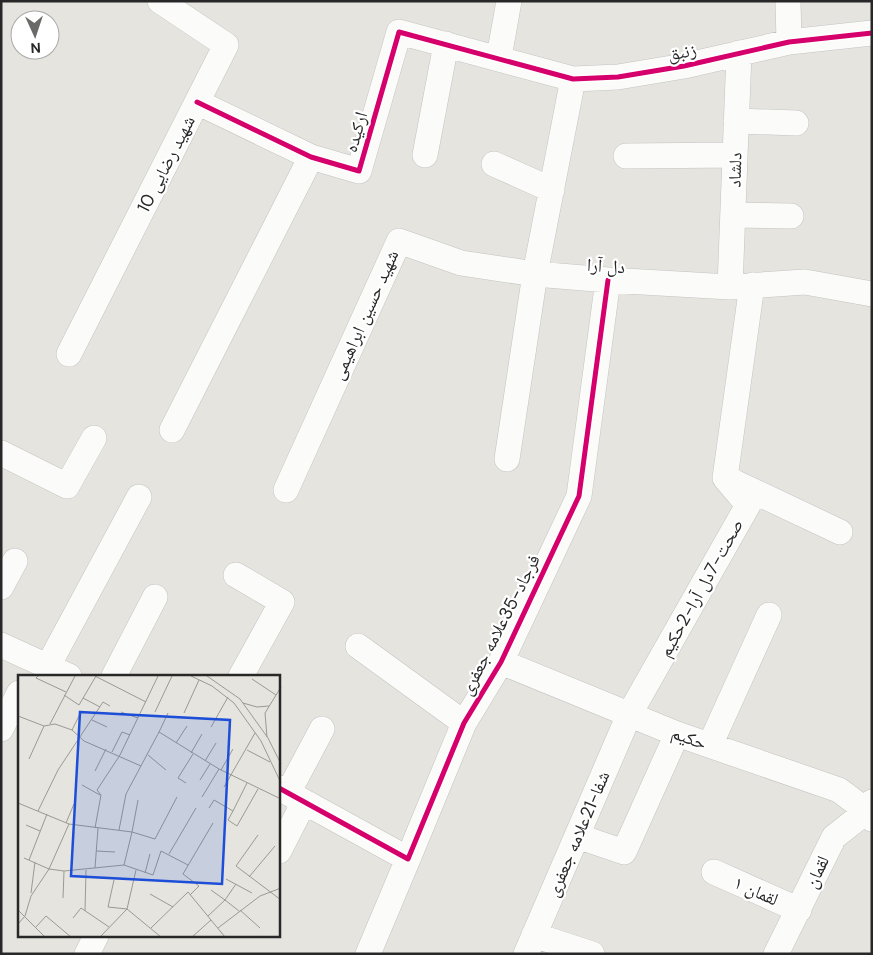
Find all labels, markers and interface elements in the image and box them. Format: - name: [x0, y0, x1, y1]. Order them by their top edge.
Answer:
- north arrow: [10, 10, 60, 60]
- street label: زنبق: [666, 37, 698, 67]
- text: N: [30, 39, 41, 57]
- street label: ارکیده: [339, 109, 373, 155]
- street label: شهید رضایی 10: [131, 112, 201, 216]
- street label: دلشاد: [722, 152, 748, 188]
- street label: شهید حسین ابراهیمی: [326, 246, 404, 384]
- street label: دل آرا: [586, 253, 626, 279]
- street label: صحت-7دل آرا-2حکیم: [653, 515, 749, 661]
- street label: فرجاد-35علامه جعفری: [454, 550, 546, 700]
- inset map: [18, 675, 280, 938]
- street label: حکیم: [668, 721, 710, 755]
- street label: شفا-21علامه جعفری: [541, 767, 615, 901]
- street label: لقمان: [799, 852, 835, 892]
- street label: لقمان ۱: [730, 871, 782, 911]

